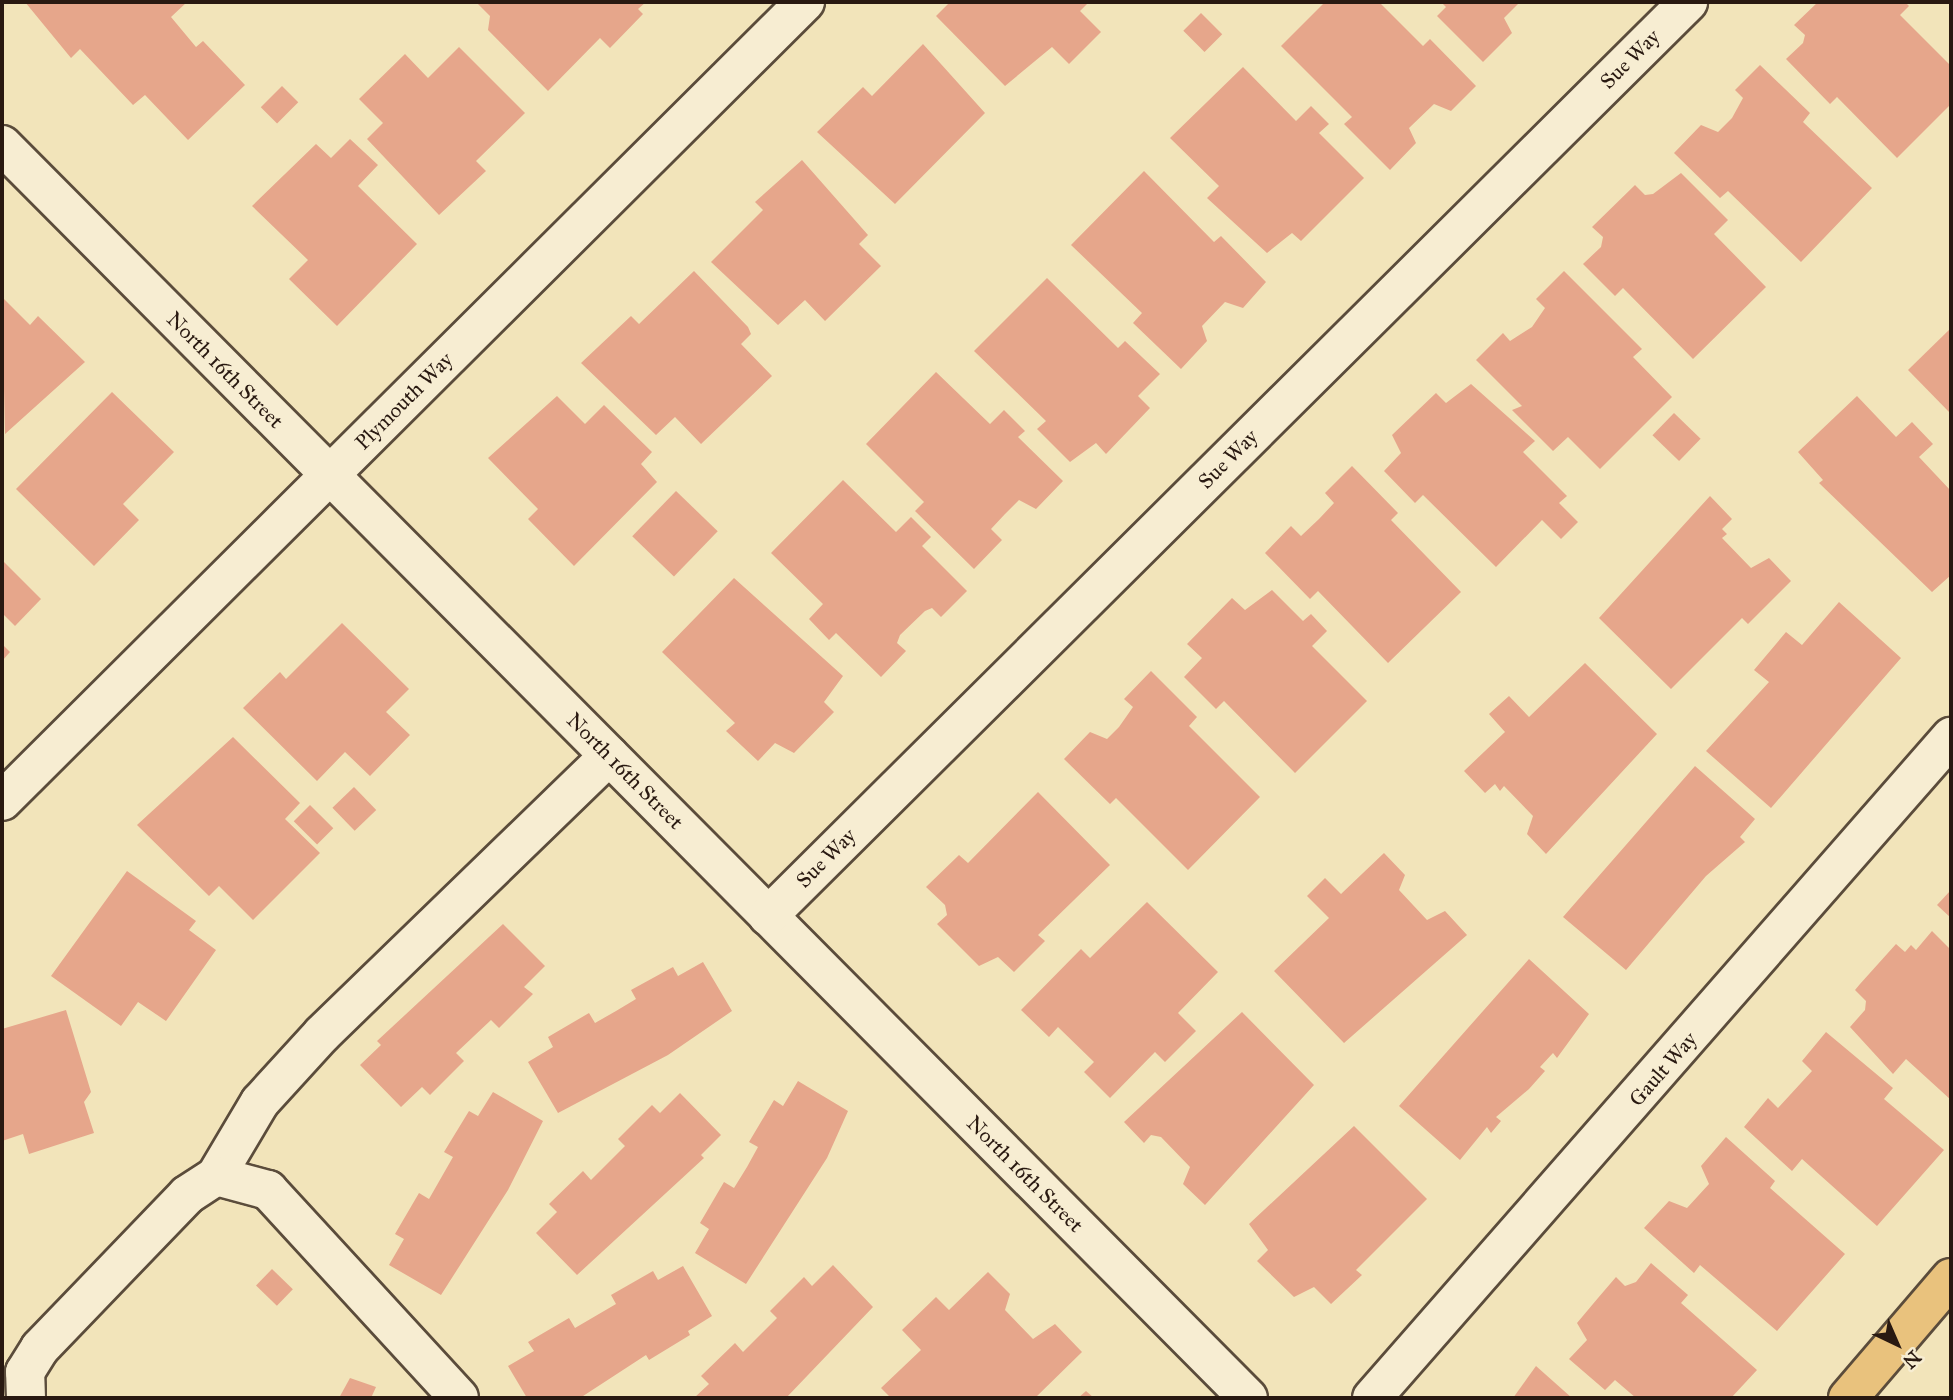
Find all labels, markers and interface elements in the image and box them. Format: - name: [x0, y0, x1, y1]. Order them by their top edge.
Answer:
- street label: Sue Way: [1595, 24, 1665, 94]
- street label: North 16th Street: [161, 306, 289, 434]
- street label: Plymouth Way: [350, 347, 458, 455]
- street label: Sue Way: [1193, 424, 1263, 494]
- street label: North 16th Street: [561, 707, 689, 835]
- street label: Sue Way: [791, 823, 861, 893]
- street label: Gault Way: [1624, 1027, 1702, 1111]
- street label: North 16th Street: [961, 1110, 1089, 1238]
- north arrow: [1862, 1309, 1932, 1379]
- text: N: [1898, 1346, 1926, 1373]

